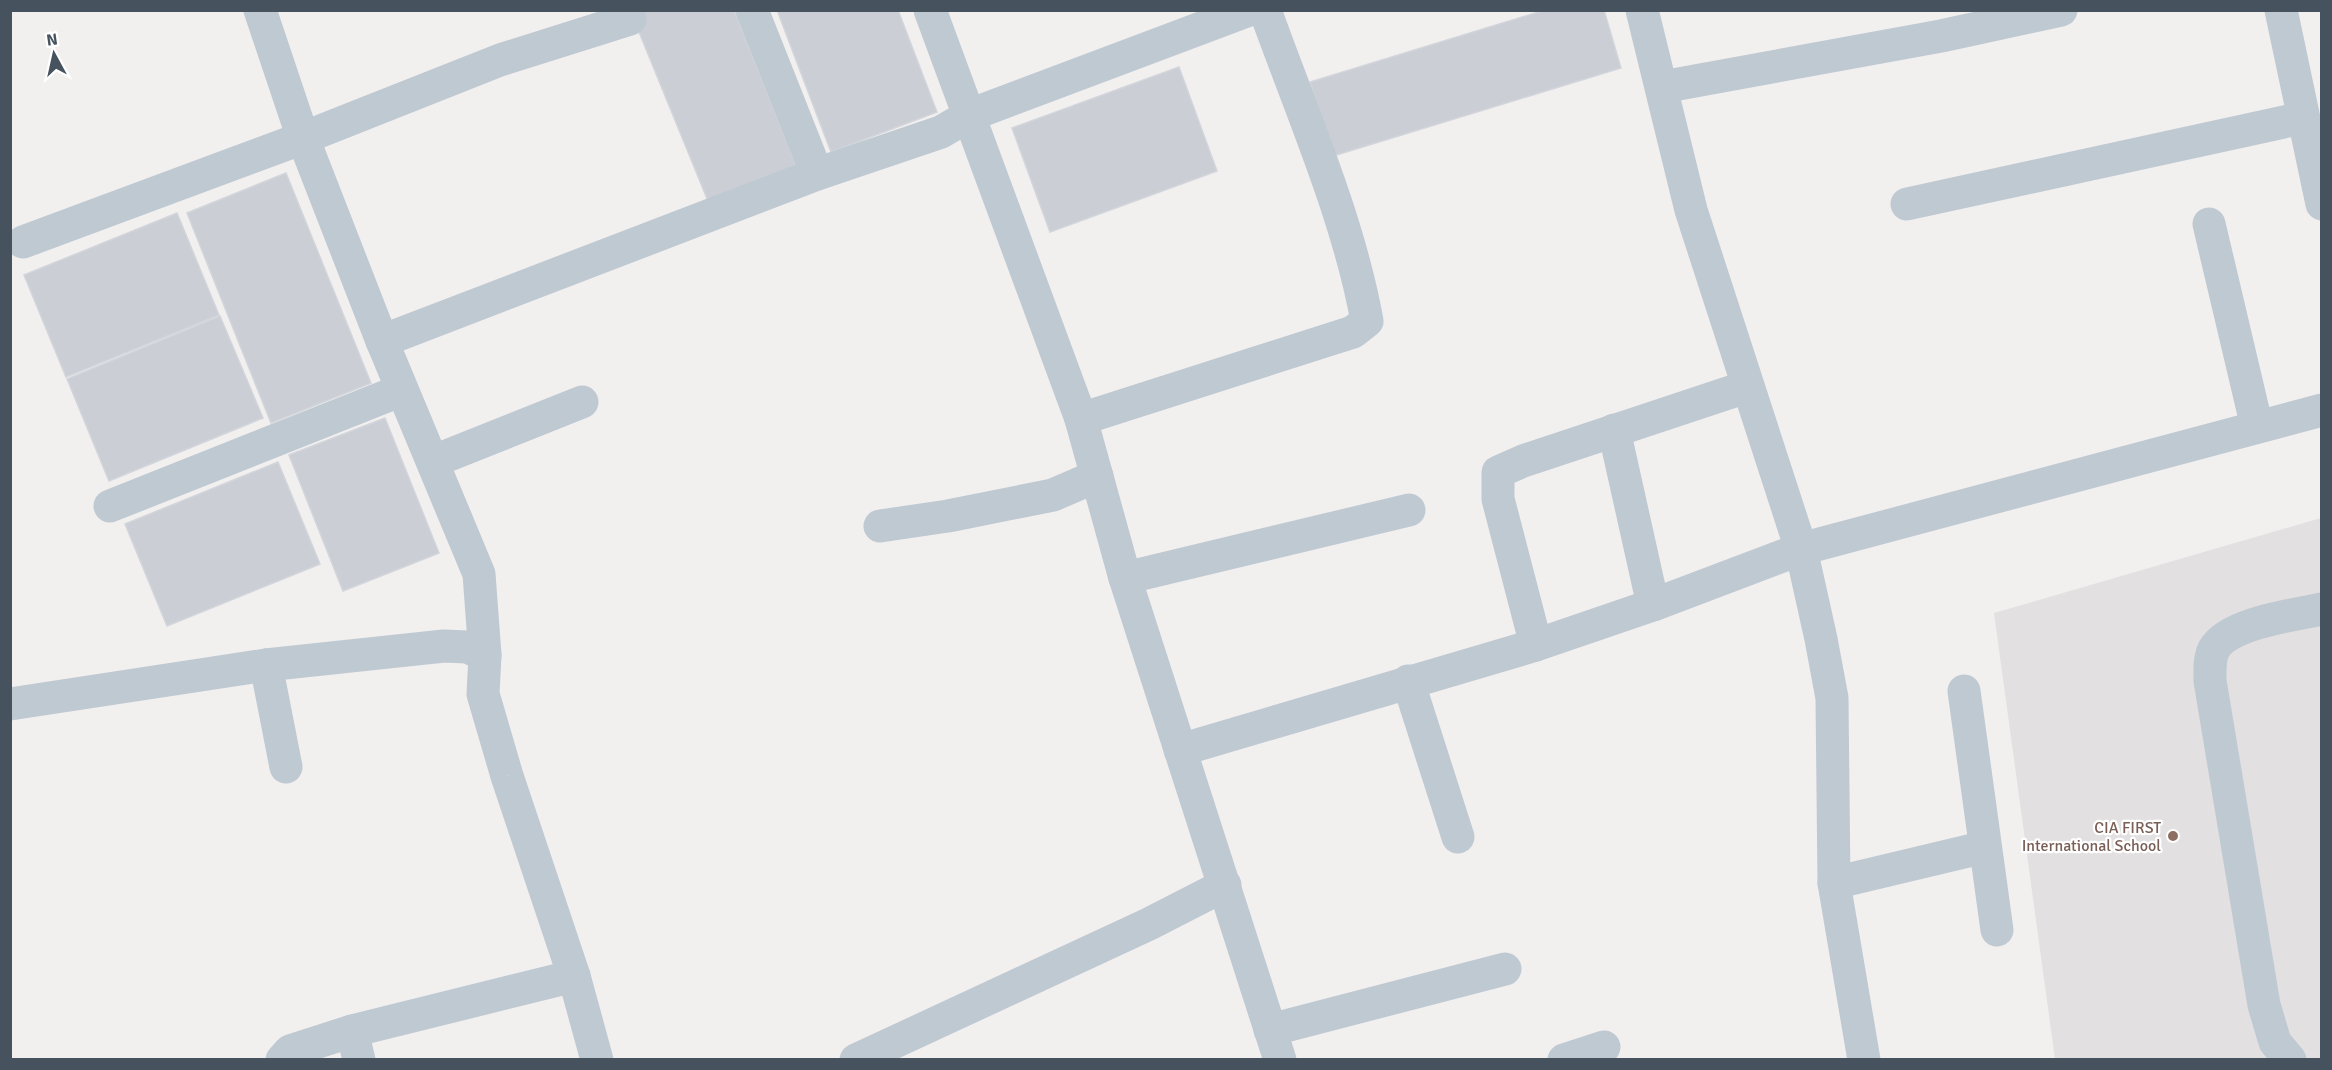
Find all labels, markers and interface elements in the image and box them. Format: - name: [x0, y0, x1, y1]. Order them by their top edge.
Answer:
- north arrow: [24, 24, 84, 84]
- text: N: [45, 29, 59, 51]
- place label: CIA FIRST International School: [2022, 818, 2161, 856]
- marker: CIA FIRST International School: [2166, 829, 2180, 843]

